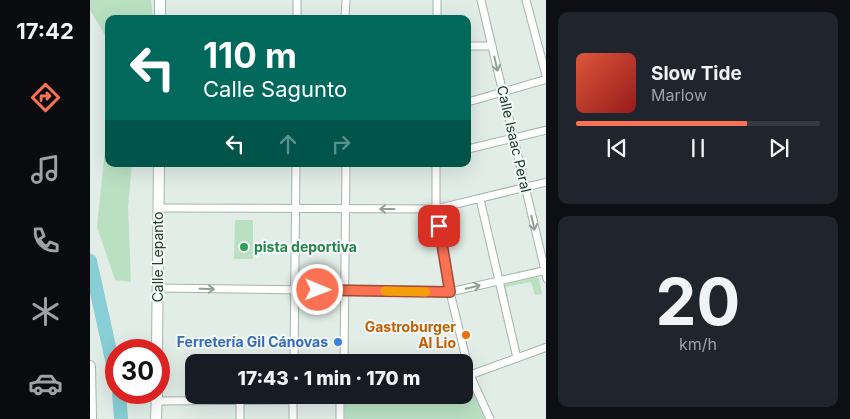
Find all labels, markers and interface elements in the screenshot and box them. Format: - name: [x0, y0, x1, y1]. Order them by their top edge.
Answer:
- text: 17:42: [16, 18, 74, 44]
- text: 110 m: [203, 34, 297, 76]
- icon: left: [120, 35, 185, 100]
- one-way arrow: [492, 56, 501, 72]
- text: Slow Tide: [651, 62, 742, 85]
- text: Calle Sagunto: [203, 76, 347, 102]
- icon: directions: [28, 80, 63, 115]
- street label: Calle Isaac Peral: [494, 84, 535, 194]
- text: Marlow: [651, 85, 707, 105]
- icon: left: [221, 130, 249, 158]
- icon: ahead: [274, 130, 302, 158]
- icon: right: [327, 130, 355, 158]
- icon: previous: [603, 134, 631, 162]
- icon: pause: [684, 134, 712, 162]
- icon: next: [765, 134, 793, 162]
- icon: music: [28, 152, 63, 187]
- one-way arrow: [380, 204, 396, 214]
- pin: [418, 205, 460, 247]
- street label: Calle Lepanto: [149, 212, 166, 302]
- icon: arrive: [425, 212, 453, 240]
- one-way arrow: [529, 214, 538, 230]
- icon: phone: [28, 223, 63, 258]
- place label: pista deportiva: [254, 238, 357, 255]
- marker: pista deportiva: [238, 241, 250, 253]
- text: 20: [656, 262, 740, 341]
- position arrow: [291, 263, 343, 315]
- one-way arrow: [465, 282, 481, 291]
- one-way arrow: [198, 284, 214, 294]
- icon: climate: [28, 294, 63, 329]
- place label: Gastroburger Al Lio: [365, 318, 456, 351]
- marker: Gastroburger Al Lio: [460, 329, 472, 341]
- place label: Ferretería Gil Cánovas: [177, 333, 328, 350]
- text: km/h: [679, 334, 717, 354]
- marker: Ferretería Gil Cánovas: [332, 336, 344, 348]
- speed limit sign: 30: [105, 339, 170, 404]
- icon: car: [28, 366, 63, 401]
- text: 17:43 · 1 min · 170 m: [238, 367, 421, 390]

